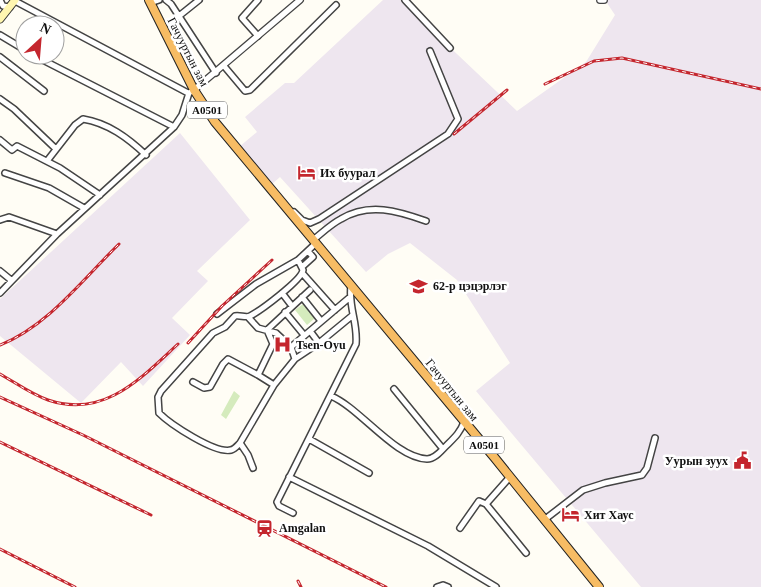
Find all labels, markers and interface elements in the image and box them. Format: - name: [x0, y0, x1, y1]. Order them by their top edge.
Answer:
- north arrow: [15, 15, 65, 65]
- street label: Гачууртын зам: [165, 15, 212, 89]
- text: N: [38, 20, 53, 38]
- road number: A0501: [187, 102, 227, 118]
- hotel icon: Их буурал: [296, 163, 316, 183]
- place label: Их буурал: [320, 166, 376, 180]
- school or university icon: 62-р цэцэрлэг: [409, 276, 429, 296]
- place label: 62-р цэцэрлэг: [433, 279, 507, 293]
- hospital icon: Tsen-Oyu: [272, 335, 292, 355]
- place label: Tsen-Oyu: [296, 338, 346, 352]
- street label: Гачууртын зам: [423, 356, 482, 424]
- road number: A0501: [464, 436, 504, 454]
- public building icon: Уурын зуух: [732, 451, 752, 471]
- place label: Уурын зуух: [665, 454, 728, 468]
- hotel icon: Хит Хаус: [560, 505, 580, 525]
- place label: Хит Хаус: [584, 508, 634, 522]
- station icon: Amgalan: [255, 518, 275, 538]
- place label: Amgalan: [279, 521, 326, 535]

